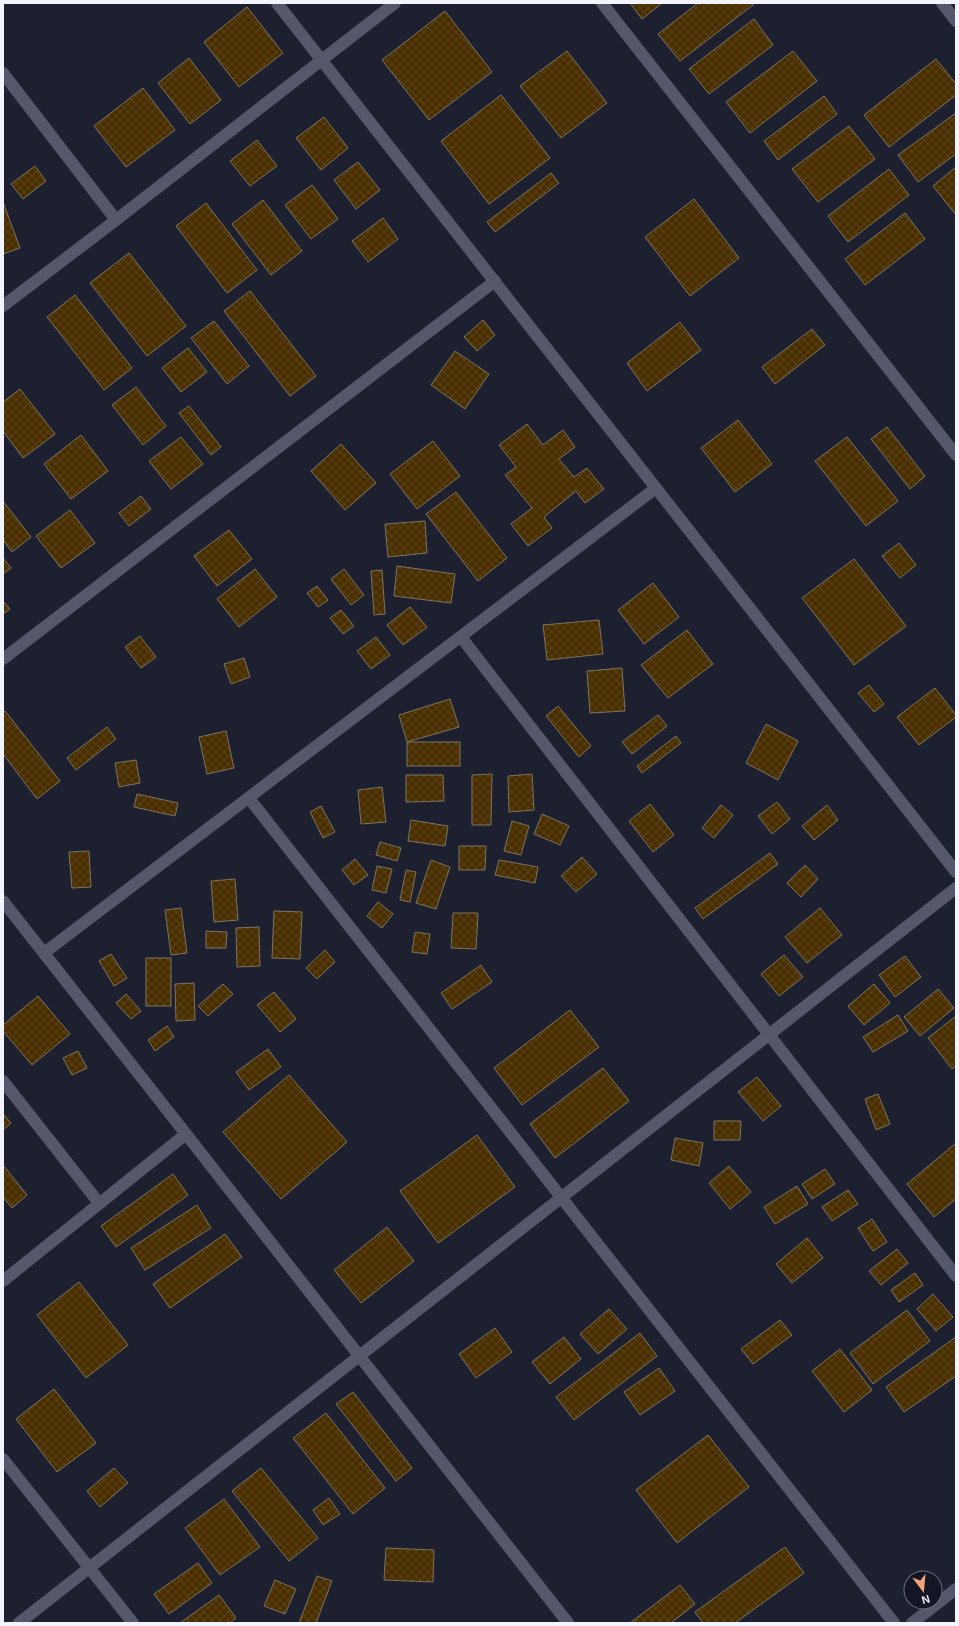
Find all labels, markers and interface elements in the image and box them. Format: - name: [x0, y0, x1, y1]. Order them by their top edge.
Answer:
- north arrow: [903, 1570, 943, 1610]
- text: N: [920, 1593, 931, 1606]

